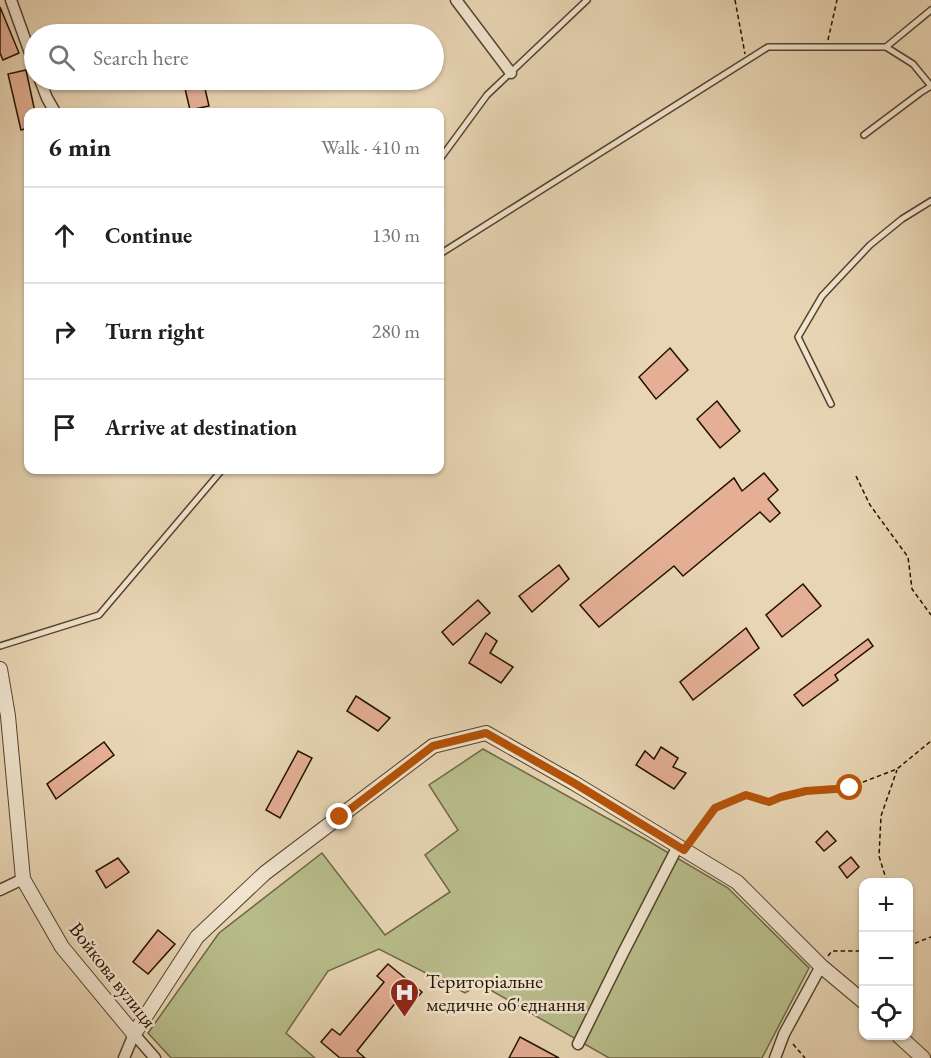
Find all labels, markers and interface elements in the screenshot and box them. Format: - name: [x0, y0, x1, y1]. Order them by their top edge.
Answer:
- search box: [24, 24, 444, 90]
- icon: search: [45, 41, 78, 74]
- text: Search here: [93, 43, 188, 72]
- text: 6 min: [48, 130, 111, 164]
- text: Walk · 410 m: [321, 134, 420, 160]
- icon: ahead: [48, 219, 81, 252]
- text: Continue: [105, 221, 192, 250]
- text: 130 m: [372, 222, 420, 248]
- icon: right: [48, 315, 81, 348]
- text: Turn right: [105, 317, 204, 346]
- text: 280 m: [372, 318, 420, 344]
- icon: arrive: [48, 411, 81, 444]
- text: Arrive at destination: [105, 413, 297, 442]
- route start: [836, 774, 862, 800]
- route end: [326, 803, 352, 829]
- map controls: [859, 878, 913, 1040]
- button: +: [859, 878, 913, 932]
- street label: Войкова вулиця: [63, 917, 163, 1033]
- button: −: [859, 932, 913, 986]
- place label: Територіальне медичне об'єднання: [426, 968, 586, 1017]
- hospital icon: Територіальне медичне об'єднання: [389, 976, 421, 1018]
- button: locate: [859, 986, 913, 1040]

